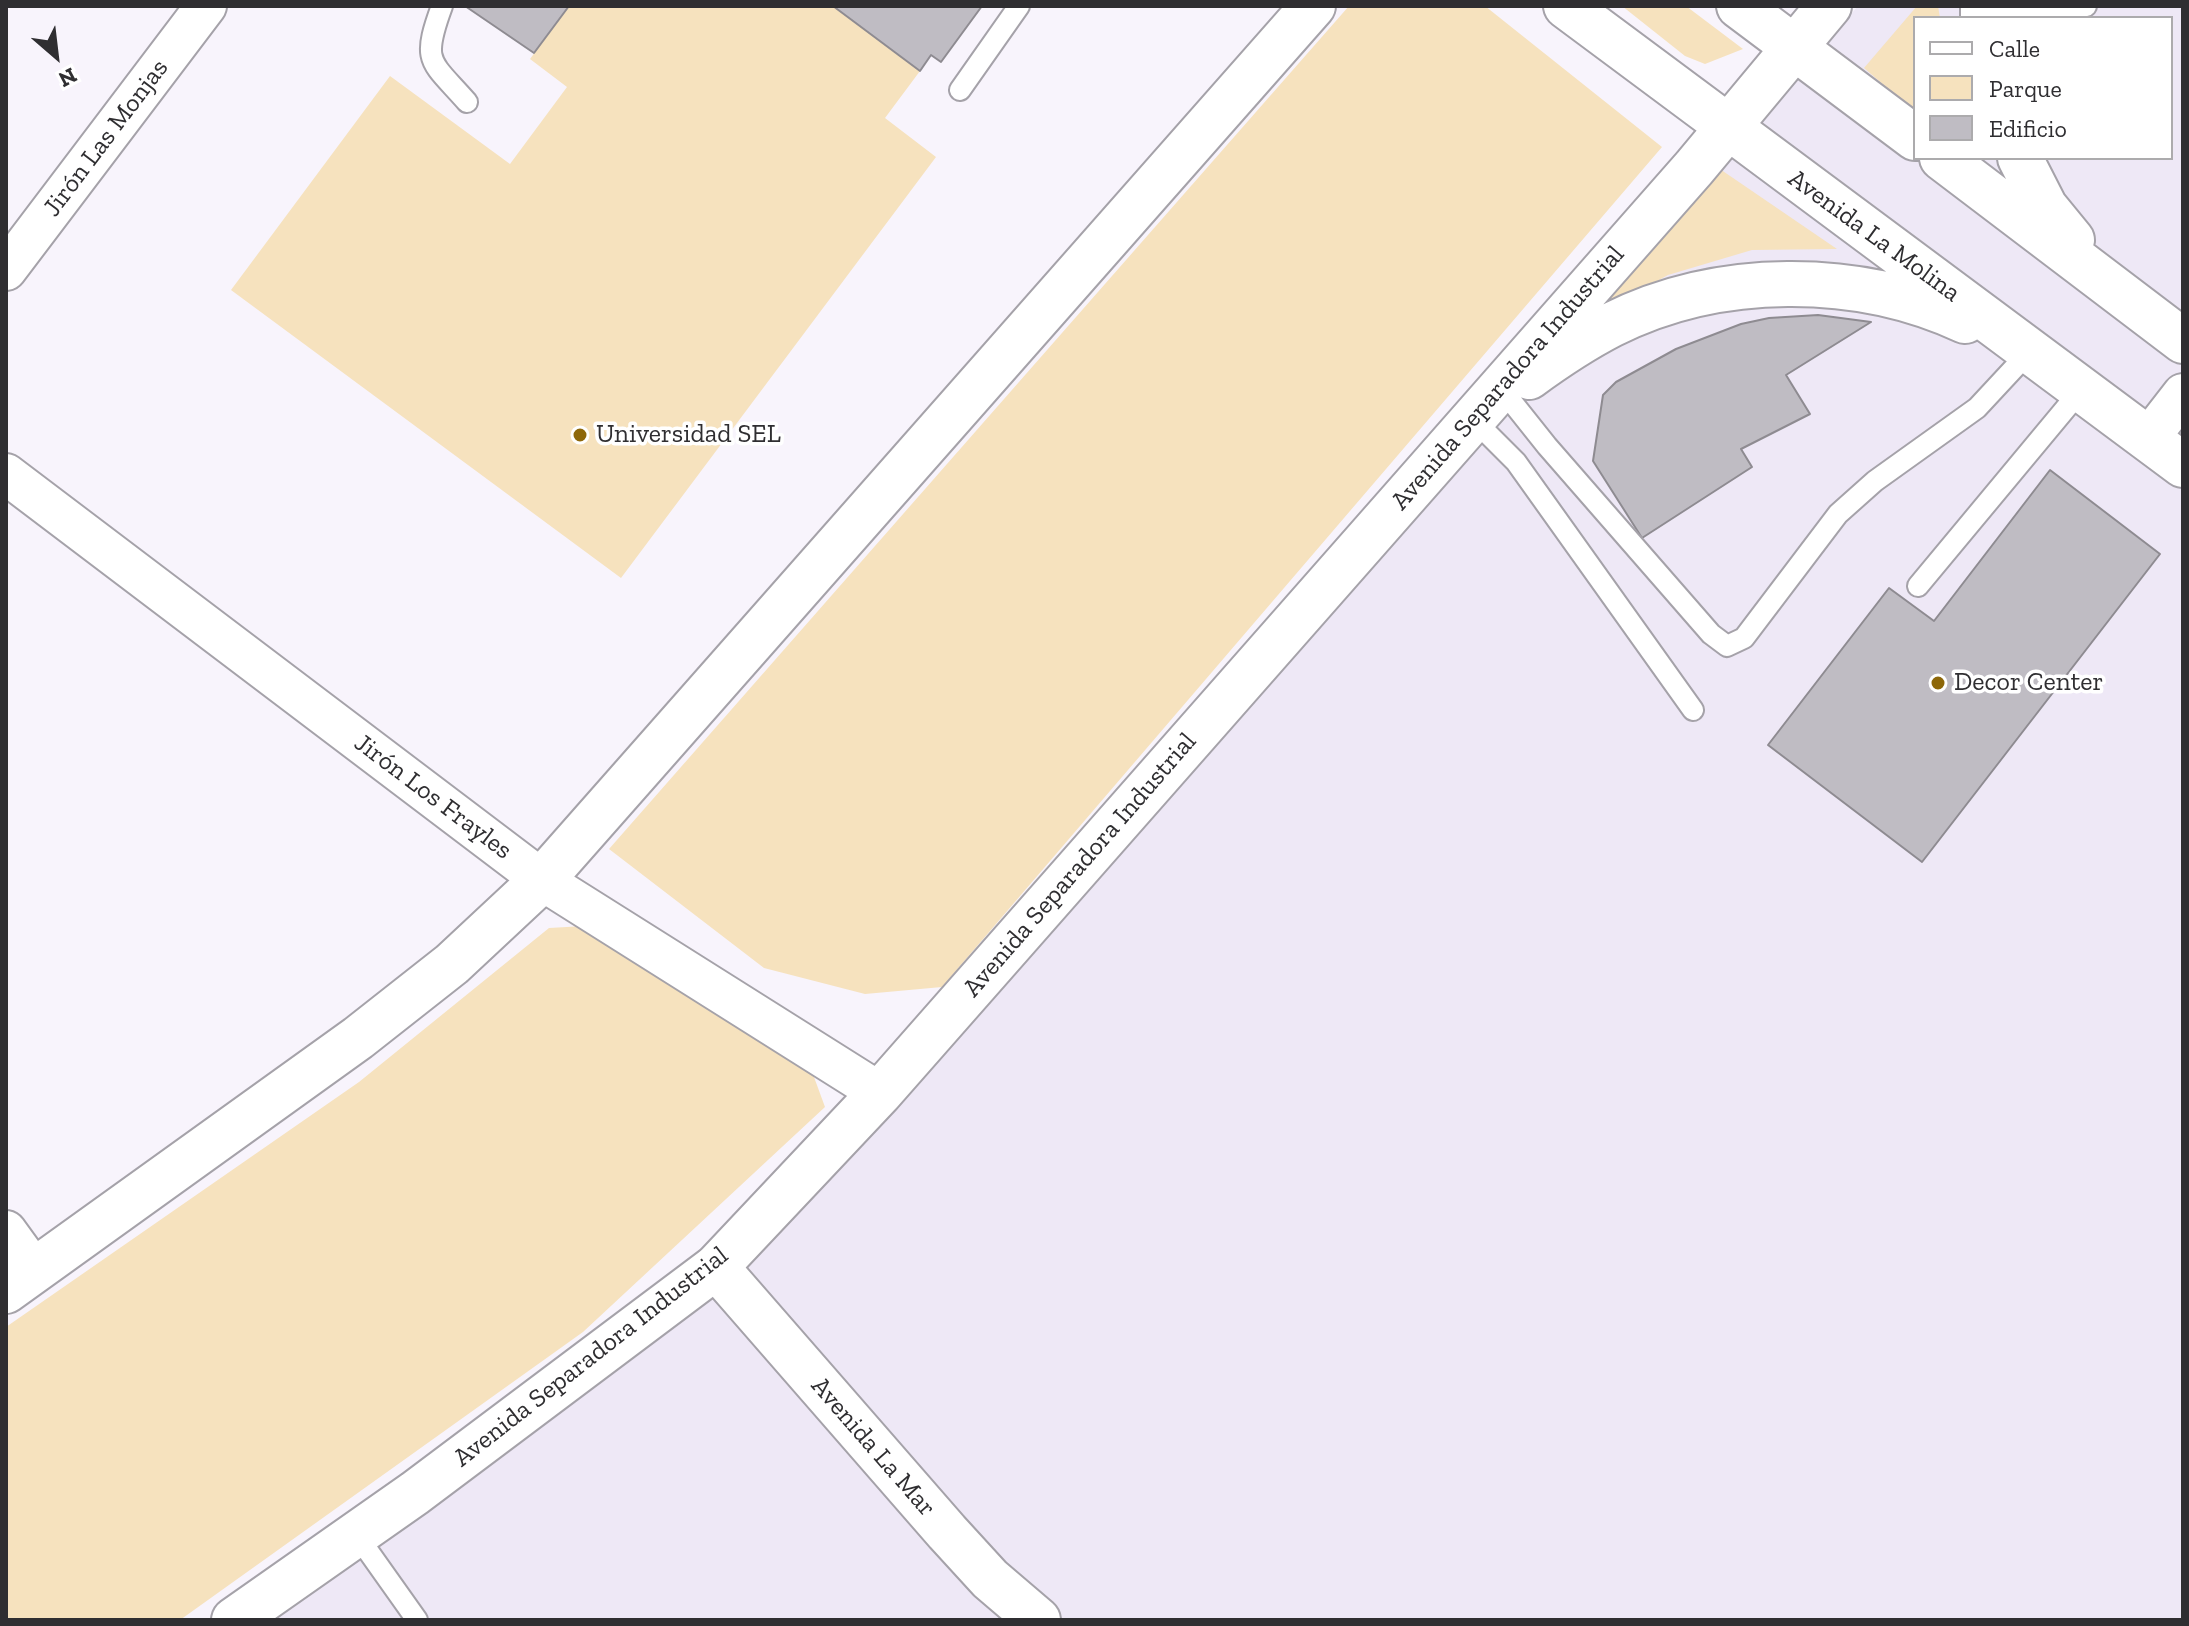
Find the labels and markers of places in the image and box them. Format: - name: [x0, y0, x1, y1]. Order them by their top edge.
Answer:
- place label: Universidad SEL: [596, 419, 781, 451]
- marker: Universidad SEL: [571, 426, 589, 444]
- place label: Decor Center: [1954, 667, 2103, 699]
- marker: Decor Center: [1929, 674, 1947, 692]

